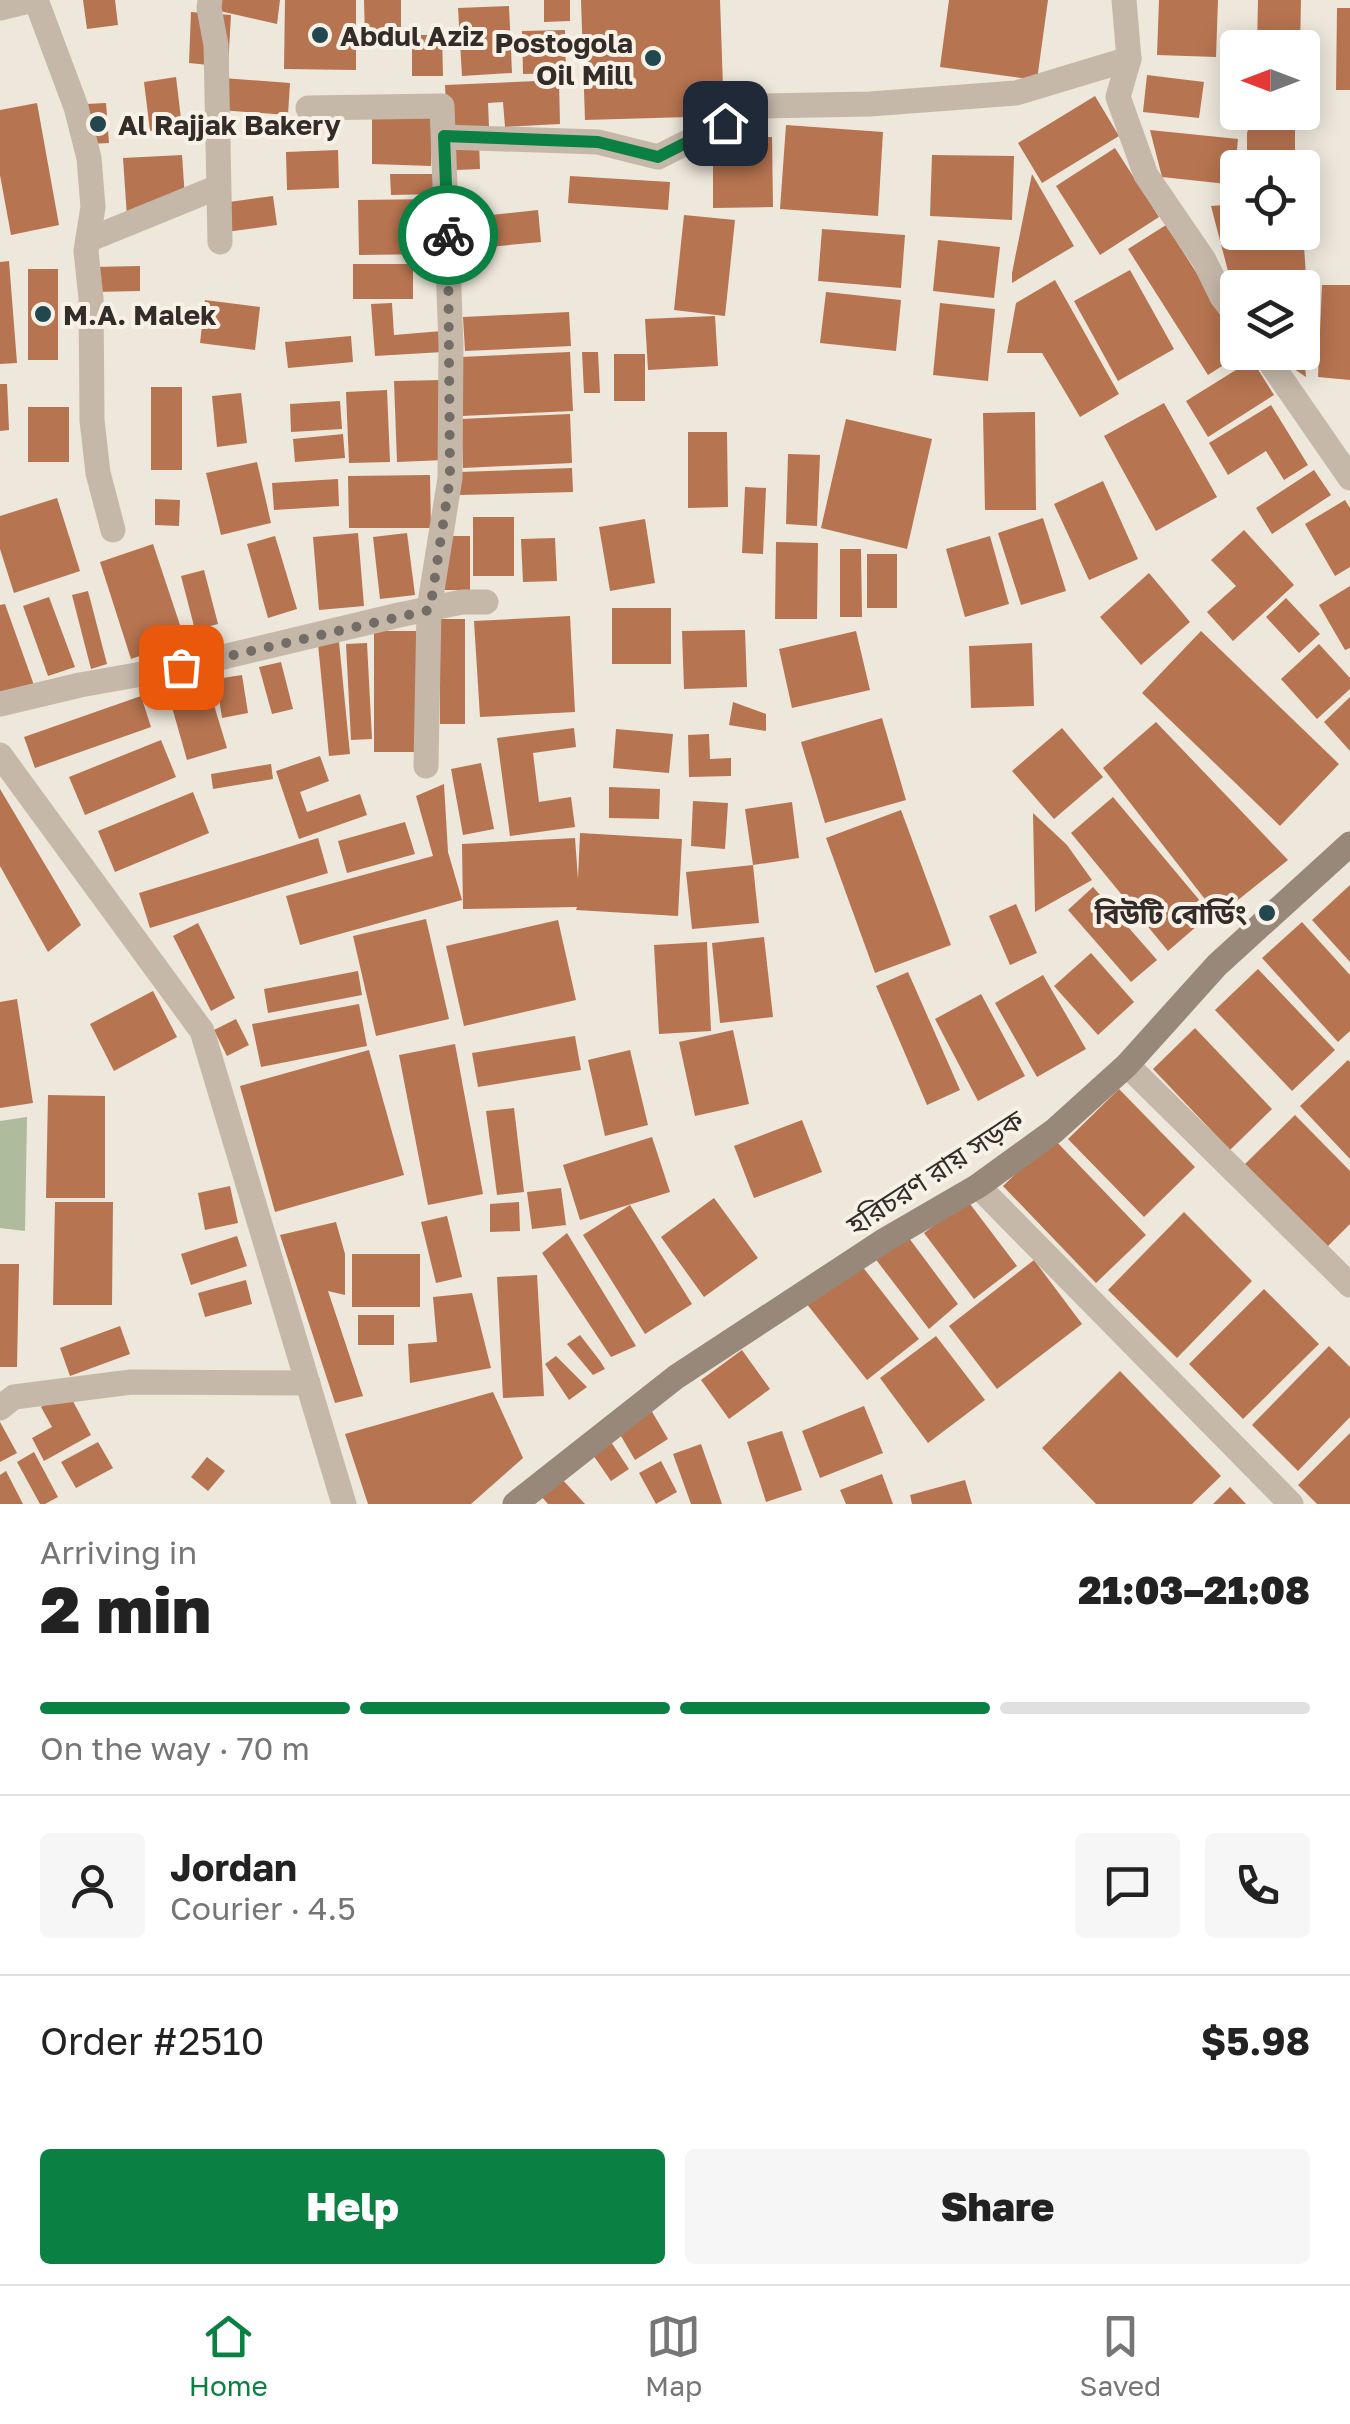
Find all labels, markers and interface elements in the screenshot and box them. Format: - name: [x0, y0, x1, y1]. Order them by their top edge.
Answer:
- place label: Abdul Aziz: [340, 19, 484, 52]
- marker: Abdul Aziz: [309, 24, 331, 46]
- place label: Postogola Oil Mill: [495, 26, 633, 91]
- north arrow: [1220, 30, 1320, 130]
- map controls: [1220, 30, 1320, 370]
- marker: Postogola Oil Mill: [642, 47, 664, 69]
- pin: [683, 81, 768, 166]
- icon: home: [698, 96, 753, 151]
- place label: Al Rajjak Bakery: [118, 108, 341, 141]
- marker: Al Rajjak Bakery: [87, 113, 109, 135]
- button: locate: [1220, 150, 1320, 250]
- courier: [398, 185, 498, 285]
- icon: bike: [421, 208, 476, 263]
- button: layers: [1220, 270, 1320, 370]
- place label: M.A. Malek: [63, 298, 216, 331]
- marker: M.A. Malek: [32, 303, 54, 325]
- pin: [139, 625, 224, 710]
- icon: bag: [154, 640, 209, 695]
- place label: বিউটি বোর্ডিং: [1094, 896, 1247, 930]
- marker: বিউটি বোর্ডিং: [1256, 902, 1278, 924]
- street label: হরিচরণ রায় সড়ক: [840, 1102, 1030, 1242]
- text: Arriving in: [40, 1533, 197, 1571]
- text: 21:03–21:08: [1078, 1567, 1310, 1612]
- text: 2 min: [40, 1569, 211, 1647]
- text: On the way · 70 m: [40, 1729, 310, 1767]
- button: person: [40, 1833, 145, 1938]
- button: chat: [1075, 1833, 1180, 1938]
- button: phone: [1205, 1833, 1310, 1938]
- text: Jordan: [170, 1844, 297, 1889]
- text: Courier · 4.5: [170, 1889, 356, 1927]
- text: Order #2510: [40, 2018, 264, 2063]
- text: $5.98: [1201, 2018, 1310, 2063]
- button: Help: [40, 2149, 665, 2264]
- button: Share: [685, 2149, 1310, 2264]
- tab: Home: [189, 2309, 268, 2402]
- tab: Map: [645, 2309, 702, 2402]
- tab: Saved: [1080, 2309, 1161, 2402]

